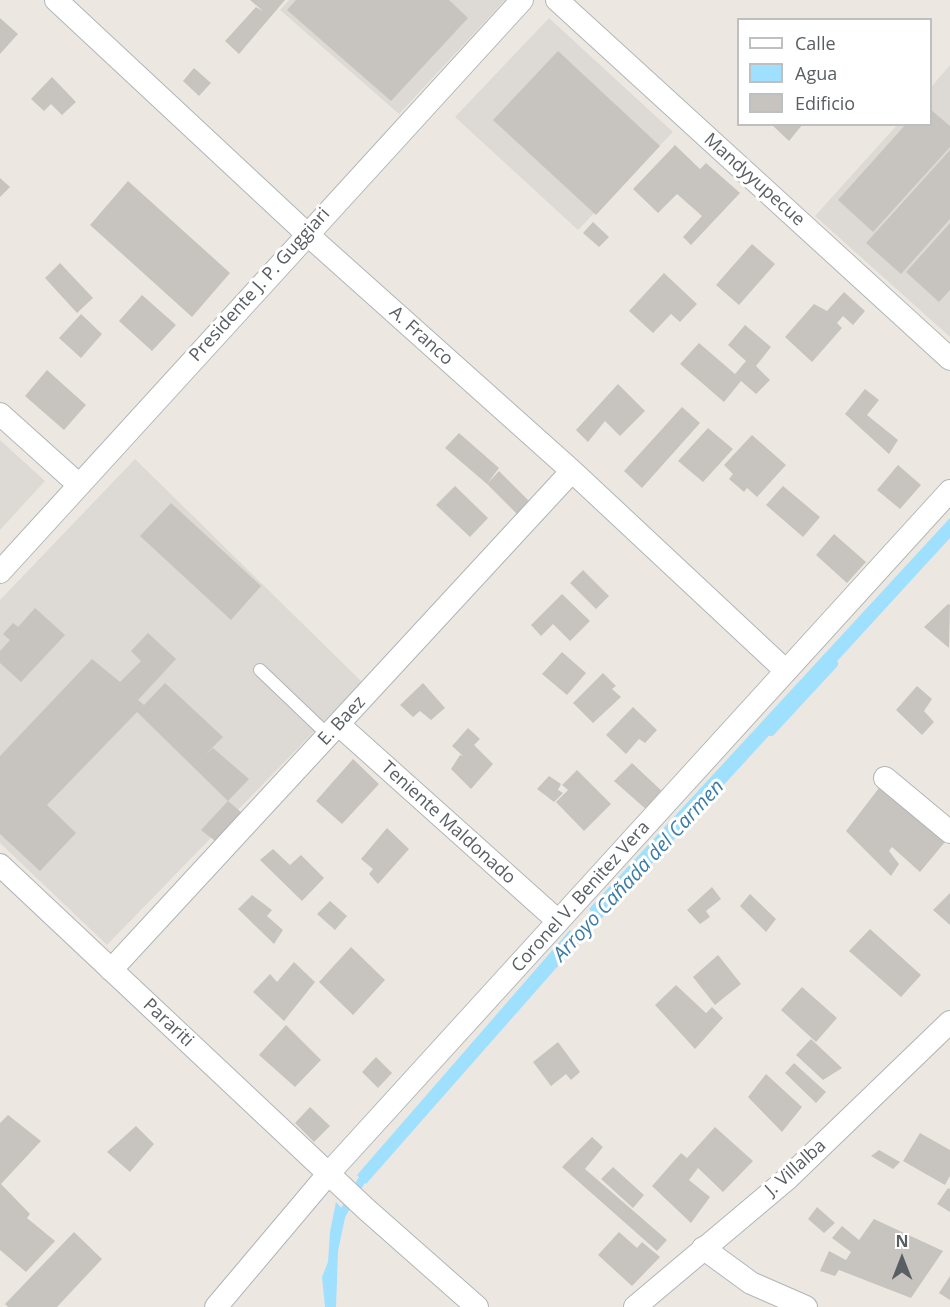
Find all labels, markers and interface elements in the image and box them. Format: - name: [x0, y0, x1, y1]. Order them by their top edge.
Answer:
- legend: [737, 18, 932, 126]
- text: Calle: [795, 31, 836, 55]
- text: Agua: [795, 61, 837, 85]
- text: Edificio: [795, 91, 855, 115]
- street label: Mandyyupecue: [699, 129, 809, 231]
- street label: Presidente J. P. Guggiari: [185, 204, 335, 366]
- street label: A. Franco: [385, 302, 457, 370]
- street label: E. Baez: [314, 692, 370, 750]
- street label: Teniente Maldonado: [376, 757, 520, 889]
- water label: Arroyo Cañada del Carmen: [549, 775, 729, 967]
- street label: Coronel V. Benitez Vera: [507, 817, 655, 977]
- street label: Parariti: [138, 994, 198, 1052]
- street label: J. Villalba: [761, 1135, 831, 1201]
- north arrow: [872, 1229, 932, 1289]
- text: N: [895, 1230, 909, 1252]

